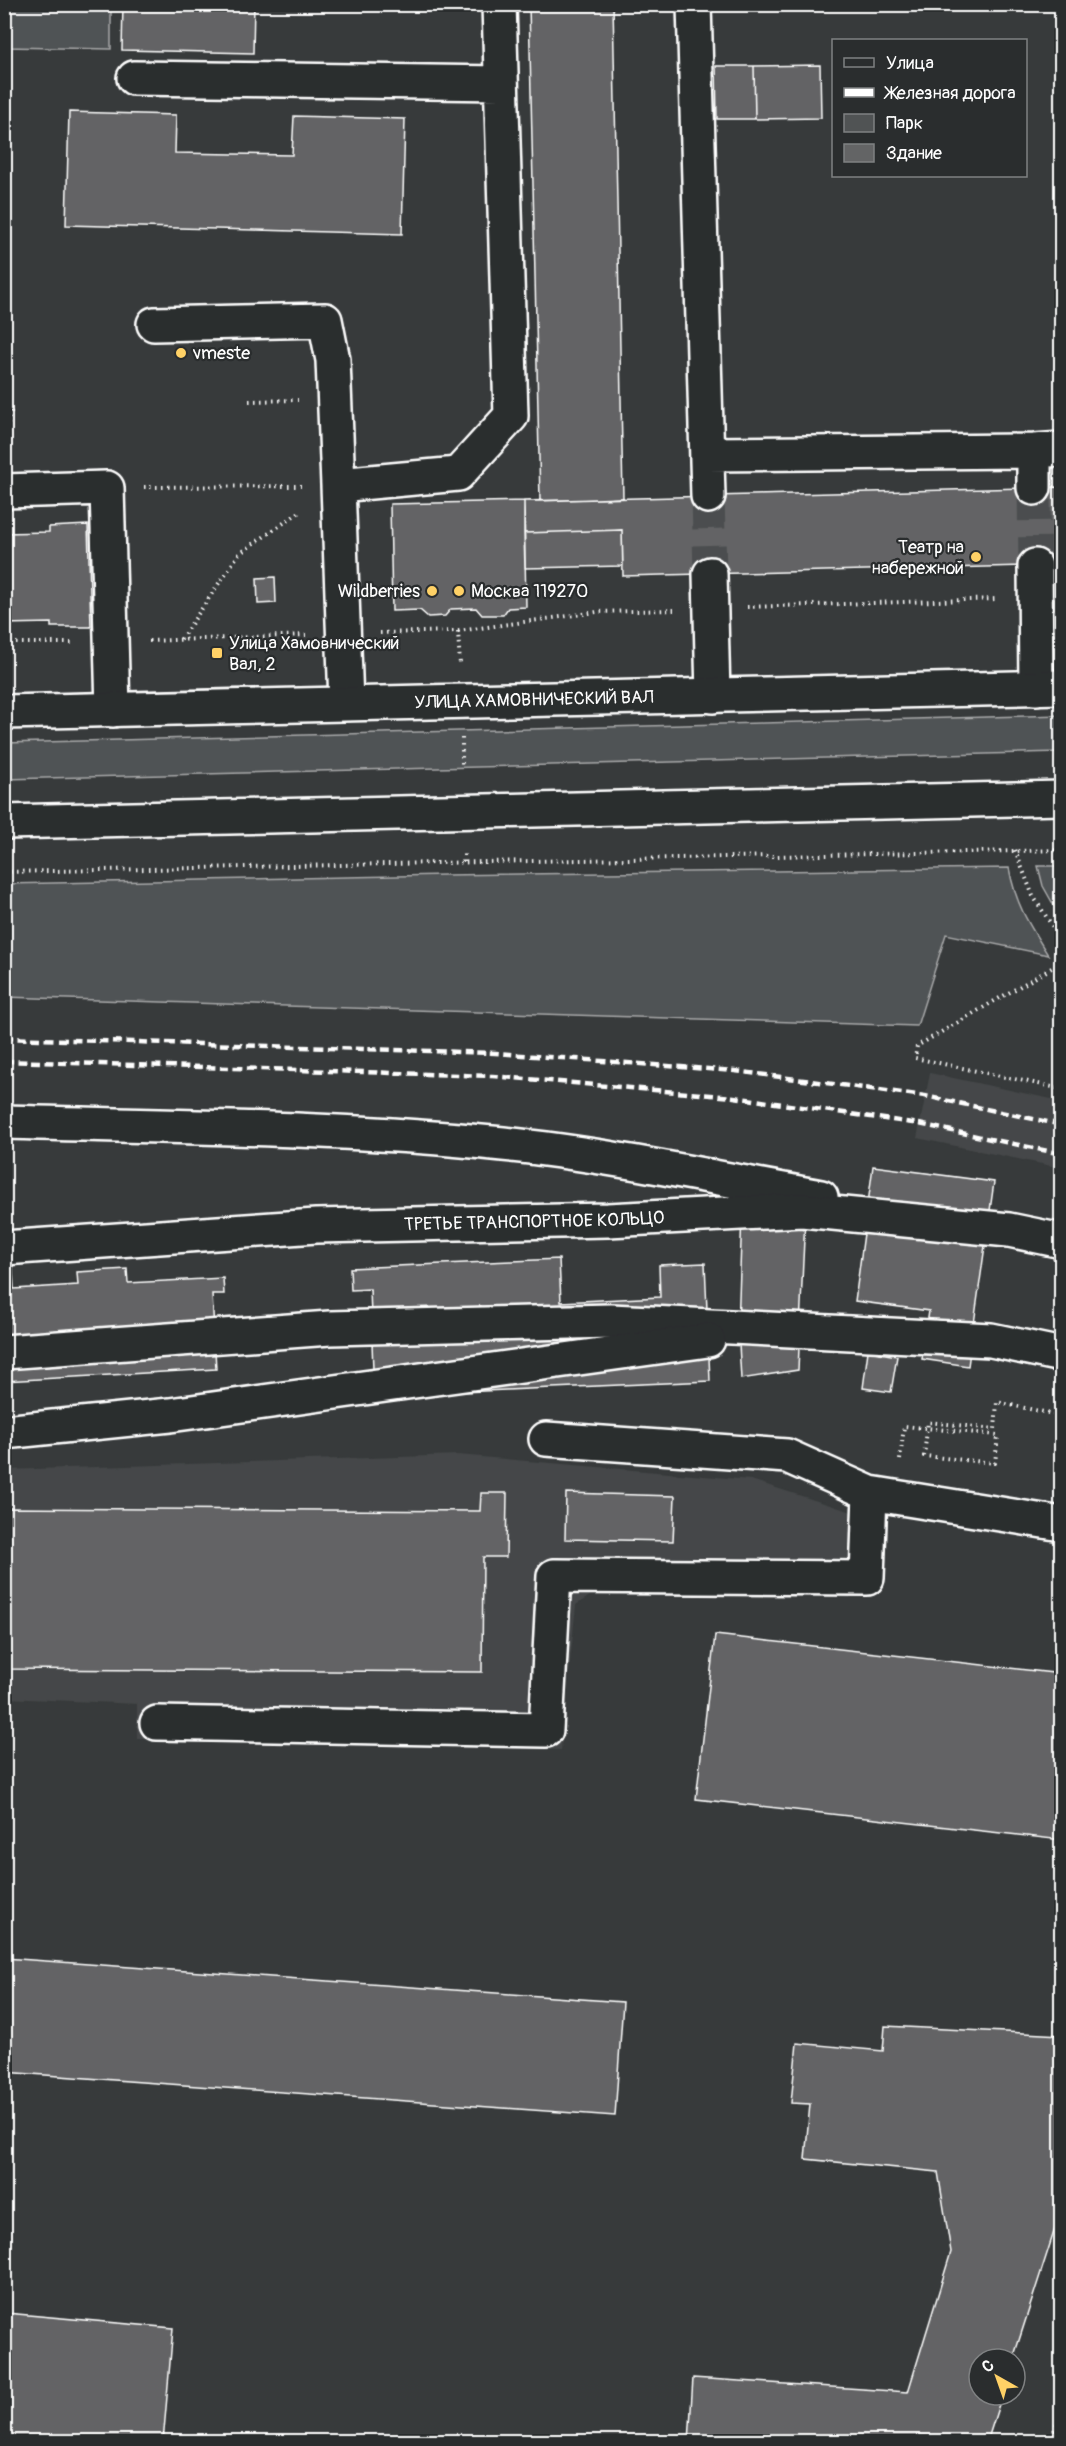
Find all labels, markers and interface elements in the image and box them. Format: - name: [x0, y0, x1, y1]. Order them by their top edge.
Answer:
- legend: [832, 39, 1027, 177]
- text: Улица: [886, 52, 934, 75]
- text: Железная дорога: [883, 82, 1016, 105]
- text: Парк: [886, 112, 923, 135]
- text: Здание: [886, 142, 942, 165]
- place label: vmeste: [192, 342, 250, 365]
- marker: vmeste: [174, 346, 188, 360]
- place label: Театр на набережной: [872, 536, 964, 580]
- marker: Театр на набережной: [969, 550, 983, 564]
- place label: Wildberries: [338, 580, 420, 603]
- place label: Москва 119270: [471, 580, 588, 603]
- marker: Wildberries: [425, 584, 439, 598]
- marker: Москва 119270: [452, 584, 466, 598]
- place label: Улица Хамовнический Вал, 2: [229, 632, 399, 676]
- marker: Улица Хамовнический Вал, 2: [210, 646, 224, 660]
- street label: УЛИЦА ХАМОВНИЧЕСКИЙ ВАЛ: [414, 685, 655, 714]
- street label: ТРЕТЬЕ ТРАНСПОРТНОЕ КОЛЬЦО: [404, 1206, 665, 1236]
- north arrow: [967, 2347, 1027, 2407]
- text: С: [978, 2355, 998, 2377]

